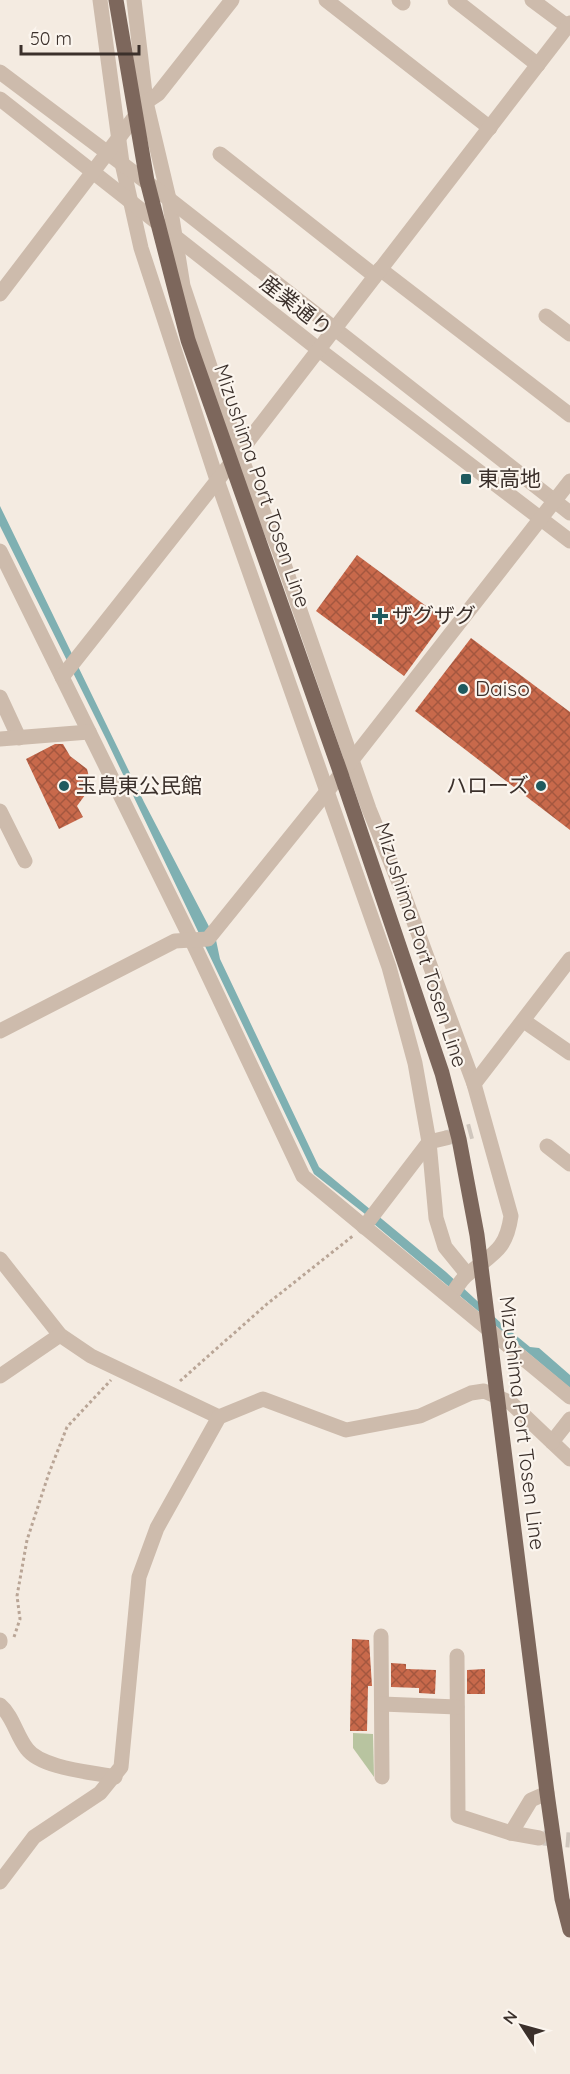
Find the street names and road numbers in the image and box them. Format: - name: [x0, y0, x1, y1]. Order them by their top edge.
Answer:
- street label: 産業通り: [256, 269, 338, 341]
- street label: Mizushima Port Tosen Line: [209, 361, 317, 611]
- street label: Mizushima Port Tosen Line: [370, 819, 474, 1070]
- street label: Mizushima Port Tosen Line: [495, 1294, 551, 1551]

